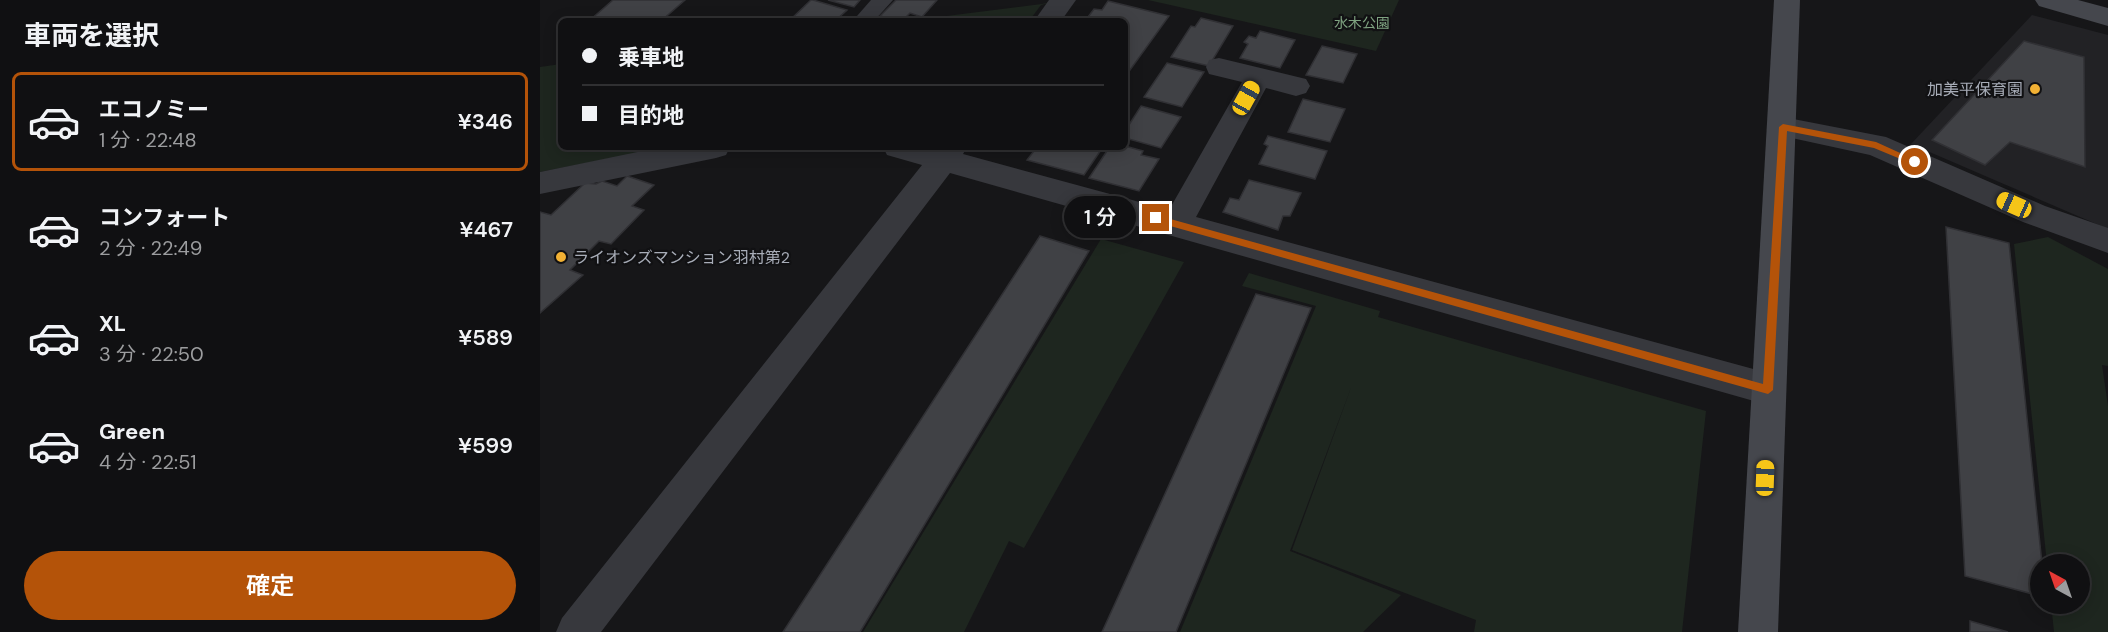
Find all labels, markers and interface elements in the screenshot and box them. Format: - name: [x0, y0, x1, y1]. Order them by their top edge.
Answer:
- park label: 水木公園: [1334, 14, 1390, 32]
- text: 車両を選択: [24, 18, 159, 53]
- text: 乗車地: [618, 43, 684, 72]
- car: [1229, 78, 1263, 118]
- place label: 加美平保育園: [1927, 79, 2023, 100]
- marker: 加美平保育園: [2028, 82, 2042, 96]
- icon: car: [27, 95, 81, 149]
- text: エコノミー: [99, 95, 209, 124]
- text: 目的地: [618, 101, 684, 130]
- text: ¥346: [458, 107, 513, 136]
- text: 1 分 · 22:48: [99, 127, 197, 153]
- route start: [1901, 148, 1928, 175]
- car: [1994, 189, 2034, 221]
- callout: 1 分: [1063, 197, 1135, 239]
- icon: car: [27, 203, 81, 257]
- text: コンフォート: [99, 203, 230, 232]
- text: 1 分: [1084, 204, 1116, 230]
- route end: [1142, 204, 1169, 231]
- text: ¥467: [460, 215, 513, 244]
- text: 2 分 · 22:49: [99, 235, 202, 261]
- place label: ライオンズマンション羽村第2: [573, 247, 790, 268]
- marker: ライオンズマンション羽村第2: [554, 250, 568, 264]
- text: XL: [99, 309, 126, 338]
- icon: car: [27, 311, 81, 365]
- text: ¥589: [458, 323, 513, 352]
- text: 3 分 · 22:50: [99, 341, 204, 367]
- text: Green: [99, 417, 165, 446]
- icon: car: [27, 419, 81, 473]
- text: ¥599: [458, 431, 513, 460]
- text: 4 分 · 22:51: [99, 449, 197, 475]
- car: [1755, 460, 1775, 496]
- button: 確定: [24, 551, 516, 620]
- north arrow: [2030, 554, 2090, 614]
- map controls: [2030, 554, 2090, 614]

